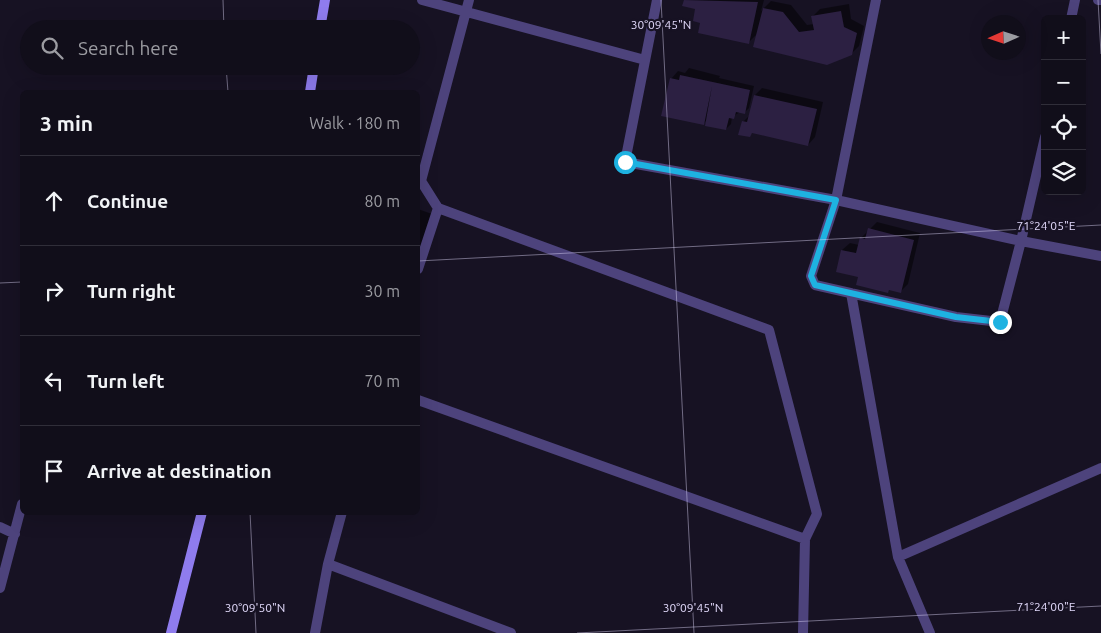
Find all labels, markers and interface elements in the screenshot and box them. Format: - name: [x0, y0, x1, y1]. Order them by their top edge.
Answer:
- north arrow: [981, 15, 1026, 60]
- map controls: [1041, 15, 1086, 195]
- button: +: [1041, 15, 1086, 60]
- text: 30°09'45"N: [631, 18, 691, 31]
- search box: [20, 20, 420, 75]
- icon: search: [38, 34, 66, 62]
- text: Search here: [78, 37, 178, 59]
- button: −: [1041, 60, 1086, 105]
- button: locate: [1041, 105, 1086, 150]
- text: 3 min: [40, 111, 93, 135]
- text: Walk · 180 m: [309, 114, 400, 132]
- button: layers: [1041, 150, 1086, 195]
- route start: [614, 151, 637, 174]
- icon: ahead: [40, 187, 68, 215]
- text: Continue: [87, 190, 168, 212]
- text: 80 m: [364, 192, 400, 210]
- text: 71°24'05"E: [1017, 219, 1076, 232]
- icon: right: [40, 277, 68, 305]
- text: Turn right: [87, 280, 175, 302]
- text: 30 m: [364, 282, 400, 300]
- route end: [989, 311, 1012, 334]
- icon: left: [40, 367, 68, 395]
- text: Turn left: [87, 370, 165, 392]
- text: 70 m: [364, 372, 400, 390]
- icon: arrive: [40, 457, 68, 485]
- text: Arrive at destination: [87, 460, 272, 482]
- text: 71°24'00"E: [1017, 600, 1076, 613]
- text: 30°09'50"N: [225, 601, 285, 614]
- text: 30°09'45"N: [663, 601, 723, 614]

